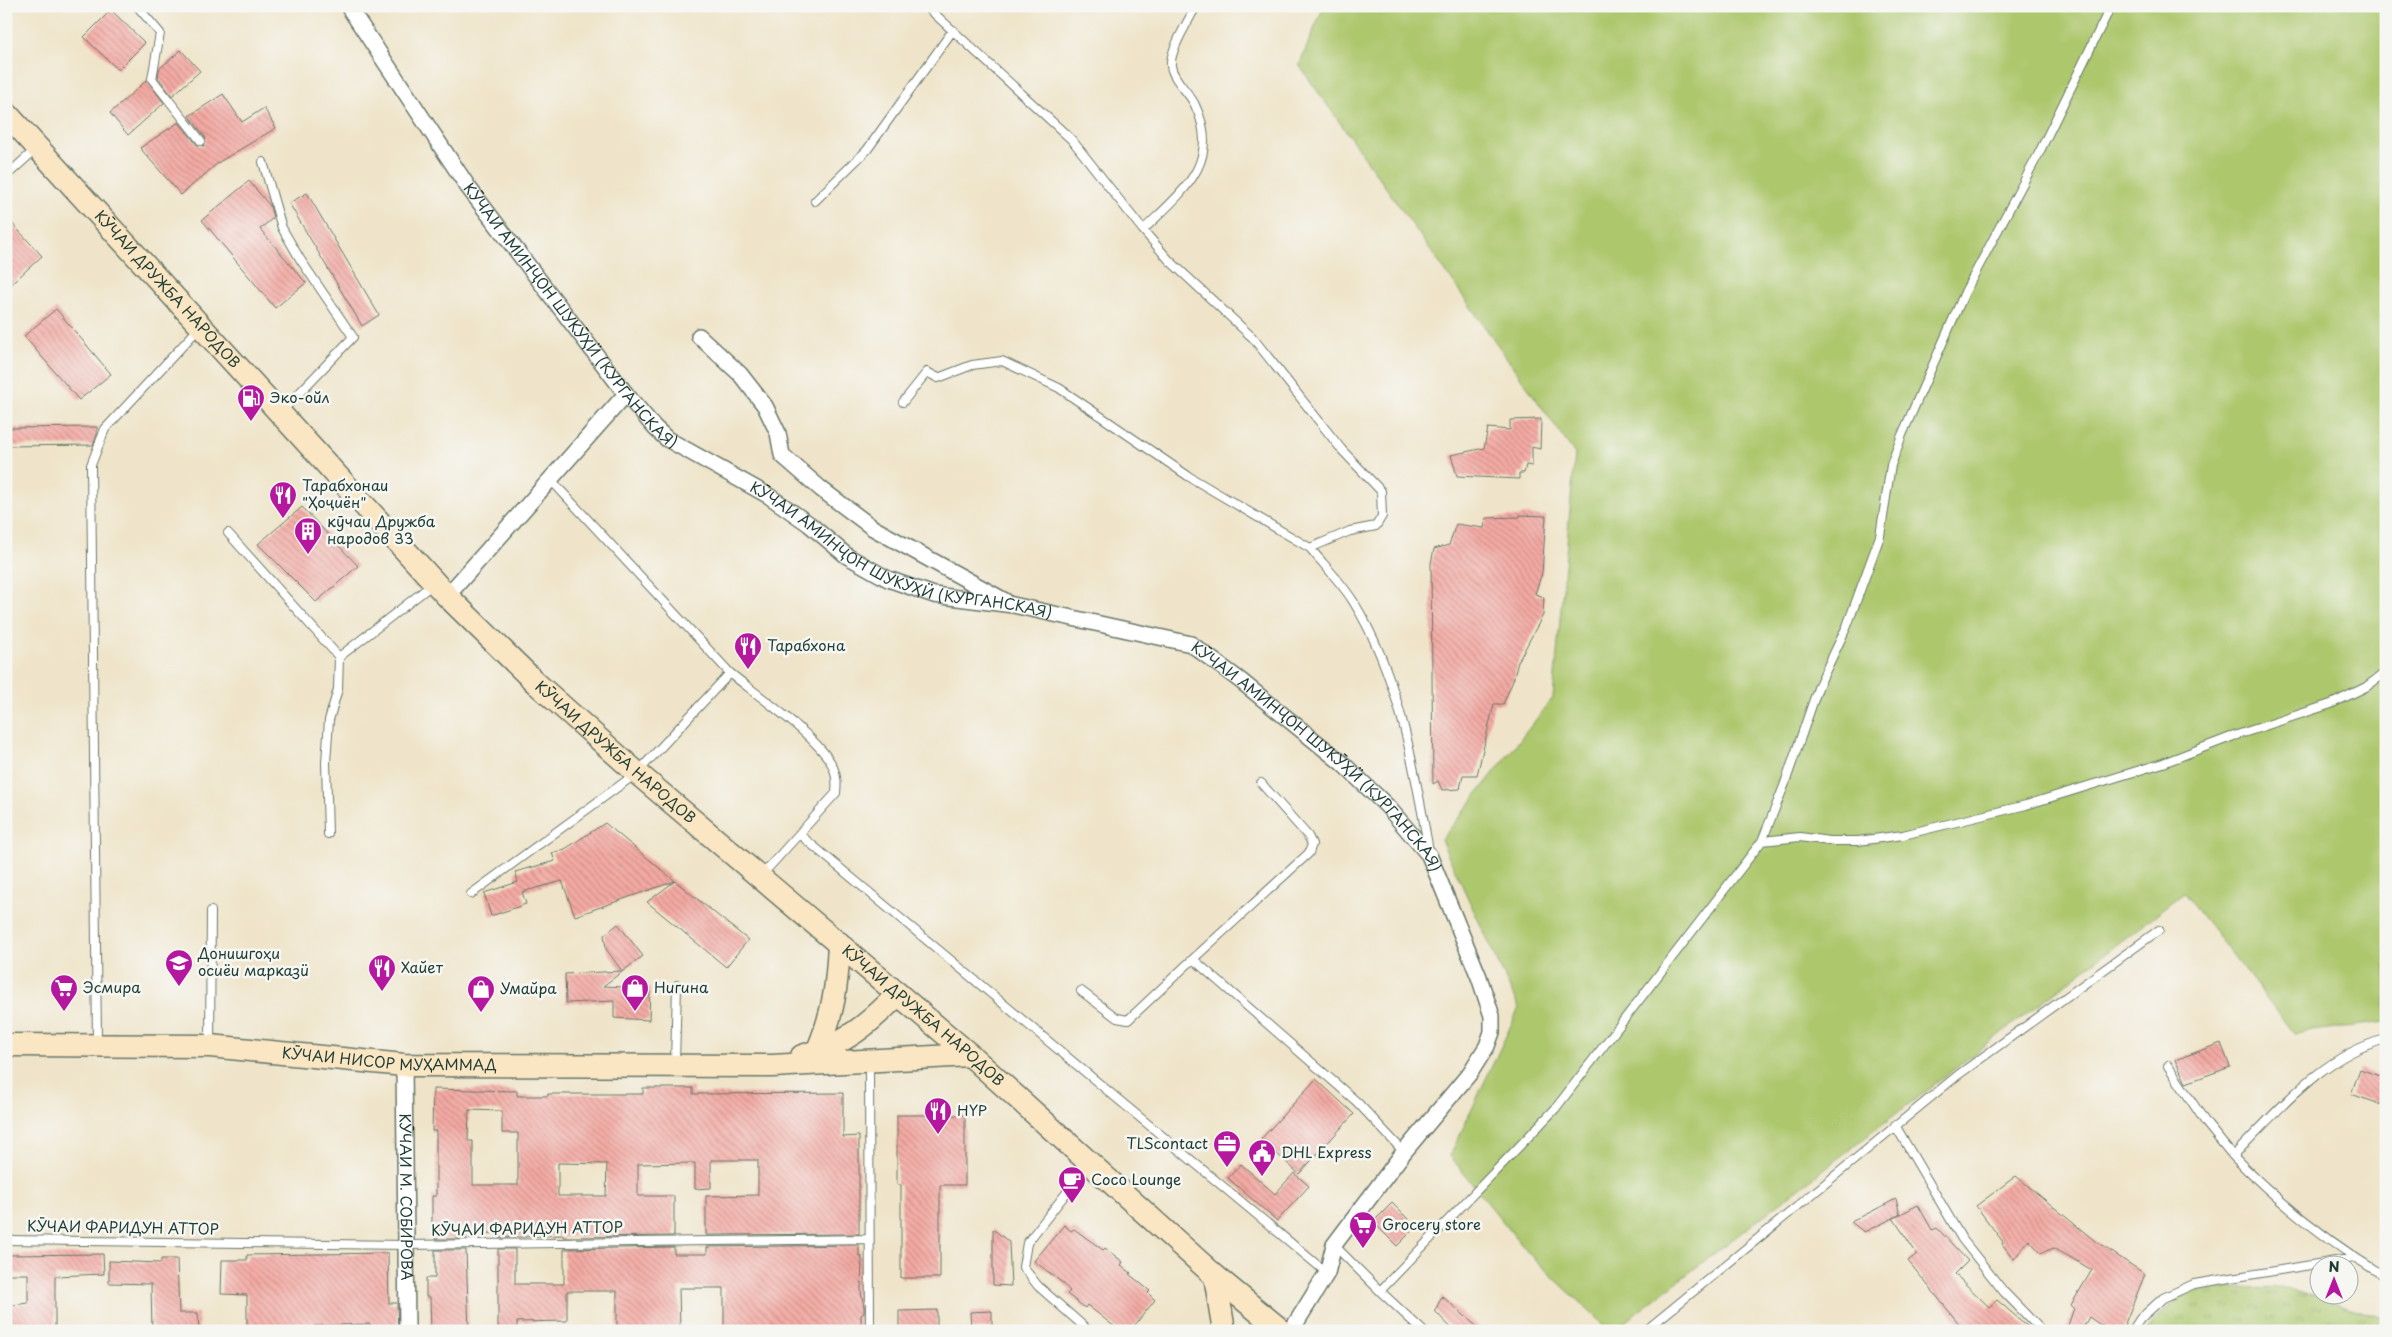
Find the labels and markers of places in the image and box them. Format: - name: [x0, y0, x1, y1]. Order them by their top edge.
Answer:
- fuel station icon: Эко-ойл: [236, 383, 266, 422]
- place label: Эко-ойл: [269, 385, 330, 408]
- place label: Тарабхонаи "Ҳоҷиён": [302, 473, 388, 513]
- restaurant icon: Тарабхонаи "Ҳоҷиён": [268, 480, 298, 519]
- place label: кӯчаи Дружба народов 33: [327, 509, 436, 549]
- building icon: кӯчаи Дружба народов 33: [293, 516, 323, 555]
- restaurant icon: Тарабхона: [733, 631, 763, 670]
- place label: Тарабхона: [767, 633, 846, 656]
- place label: Донишгоҳи осиёи марказӣ: [197, 941, 309, 981]
- school or university icon: Донишгоҳи осиёи марказӣ: [164, 948, 194, 987]
- restaurant icon: Хайет: [367, 953, 397, 992]
- place label: Хайет: [401, 955, 444, 978]
- supermarket icon: Эсмира: [49, 973, 79, 1012]
- shop icon: Нигина: [620, 973, 650, 1012]
- shop icon: Умайра: [466, 974, 496, 1013]
- place label: Эсмира: [83, 975, 141, 998]
- place label: Нигина: [654, 975, 709, 998]
- place label: Умайра: [500, 976, 557, 999]
- restaurant icon: HYP: [923, 1096, 953, 1135]
- place label: HYP: [957, 1098, 987, 1121]
- office icon: TLScontact: [1212, 1129, 1242, 1168]
- place label: TLScontact: [1126, 1131, 1208, 1154]
- public building icon: DHL Express: [1247, 1138, 1277, 1177]
- place label: DHL Express: [1281, 1140, 1372, 1163]
- cafe icon: Coco Lounge: [1057, 1165, 1087, 1204]
- place label: Coco Lounge: [1091, 1167, 1181, 1190]
- supermarket icon: Grocery store: [1348, 1210, 1378, 1249]
- place label: Grocery store: [1382, 1212, 1481, 1235]

